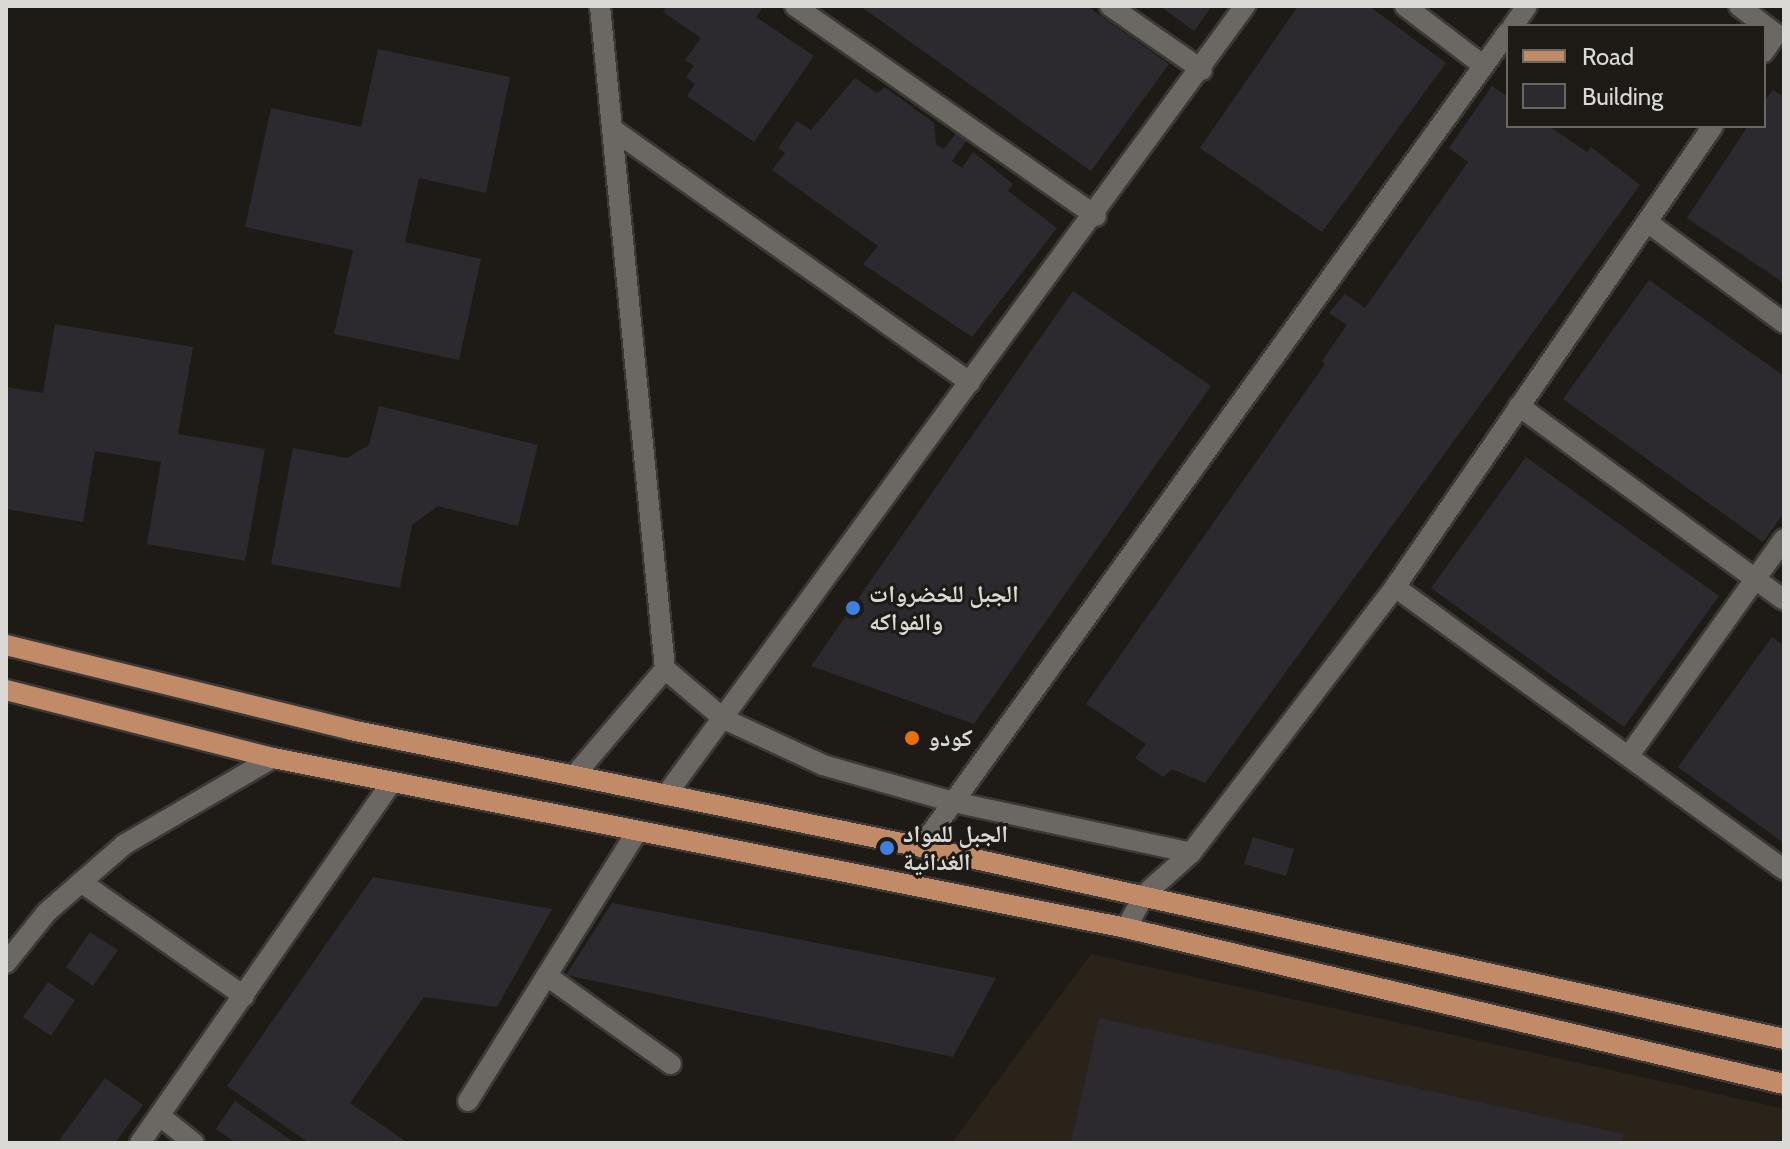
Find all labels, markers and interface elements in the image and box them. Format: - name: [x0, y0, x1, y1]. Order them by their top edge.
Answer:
- legend: [1506, 24, 1766, 128]
- text: Road: [1582, 42, 1634, 71]
- text: Building: [1582, 82, 1663, 111]
- place label: الجبل للخضروات والفواكه: [869, 580, 1019, 636]
- marker: الجبل للخضروات والفواكه: [844, 599, 862, 617]
- place label: كودو: [928, 724, 973, 752]
- marker: كودو: [903, 729, 921, 747]
- place label: الجبل للمواد الغدائية: [903, 820, 1008, 876]
- marker: الجبل للمواد الغدائية: [878, 839, 896, 857]

